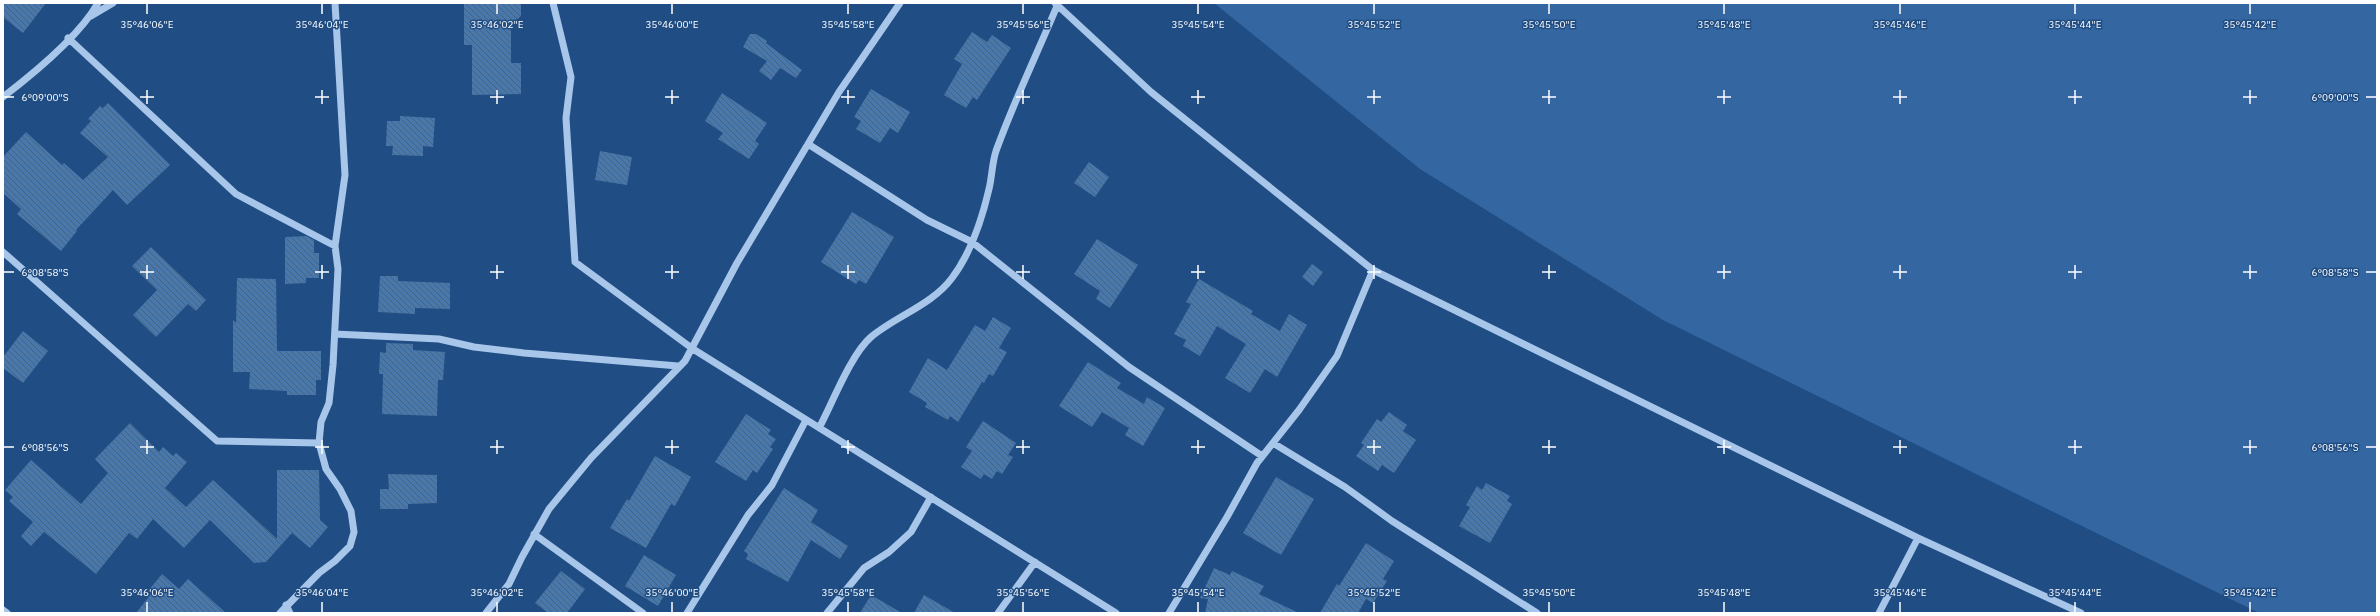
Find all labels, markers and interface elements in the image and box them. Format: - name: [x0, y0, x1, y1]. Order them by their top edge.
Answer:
- text: 35°46'06"E: [120, 18, 174, 31]
- text: 35°46'04"E: [295, 18, 349, 31]
- text: 35°46'02"E: [470, 18, 524, 31]
- text: 35°46'00"E: [645, 18, 699, 31]
- text: 35°45'58"E: [821, 18, 875, 31]
- text: 35°45'56"E: [996, 18, 1050, 31]
- text: 35°45'54"E: [1171, 18, 1225, 31]
- text: 35°45'52"E: [1347, 18, 1401, 31]
- text: 35°45'50"E: [1522, 18, 1576, 31]
- text: 35°45'48"E: [1697, 18, 1751, 31]
- text: 35°45'46"E: [1873, 18, 1927, 31]
- text: 35°45'44"E: [2048, 18, 2102, 31]
- text: 35°45'42"E: [2223, 18, 2277, 31]
- text: 6°09'00"S: [21, 91, 69, 104]
- text: 6°09'00"S: [2311, 91, 2359, 104]
- text: 6°08'58"S: [21, 266, 69, 279]
- text: 6°08'58"S: [2311, 266, 2359, 279]
- text: 6°08'56"S: [21, 441, 69, 454]
- text: 6°08'56"S: [2311, 441, 2359, 454]
- text: 35°46'06"E: [120, 586, 174, 599]
- text: 35°46'04"E: [295, 586, 349, 599]
- text: 35°46'02"E: [470, 586, 524, 599]
- text: 35°46'00"E: [645, 586, 699, 599]
- text: 35°45'58"E: [821, 586, 875, 599]
- text: 35°45'56"E: [996, 586, 1050, 599]
- text: 35°45'54"E: [1171, 586, 1225, 599]
- text: 35°45'52"E: [1347, 586, 1401, 599]
- text: 35°45'50"E: [1522, 586, 1576, 599]
- text: 35°45'48"E: [1697, 586, 1751, 599]
- text: 35°45'46"E: [1873, 586, 1927, 599]
- text: 35°45'44"E: [2048, 586, 2102, 599]
- text: 35°45'42"E: [2223, 586, 2277, 599]

